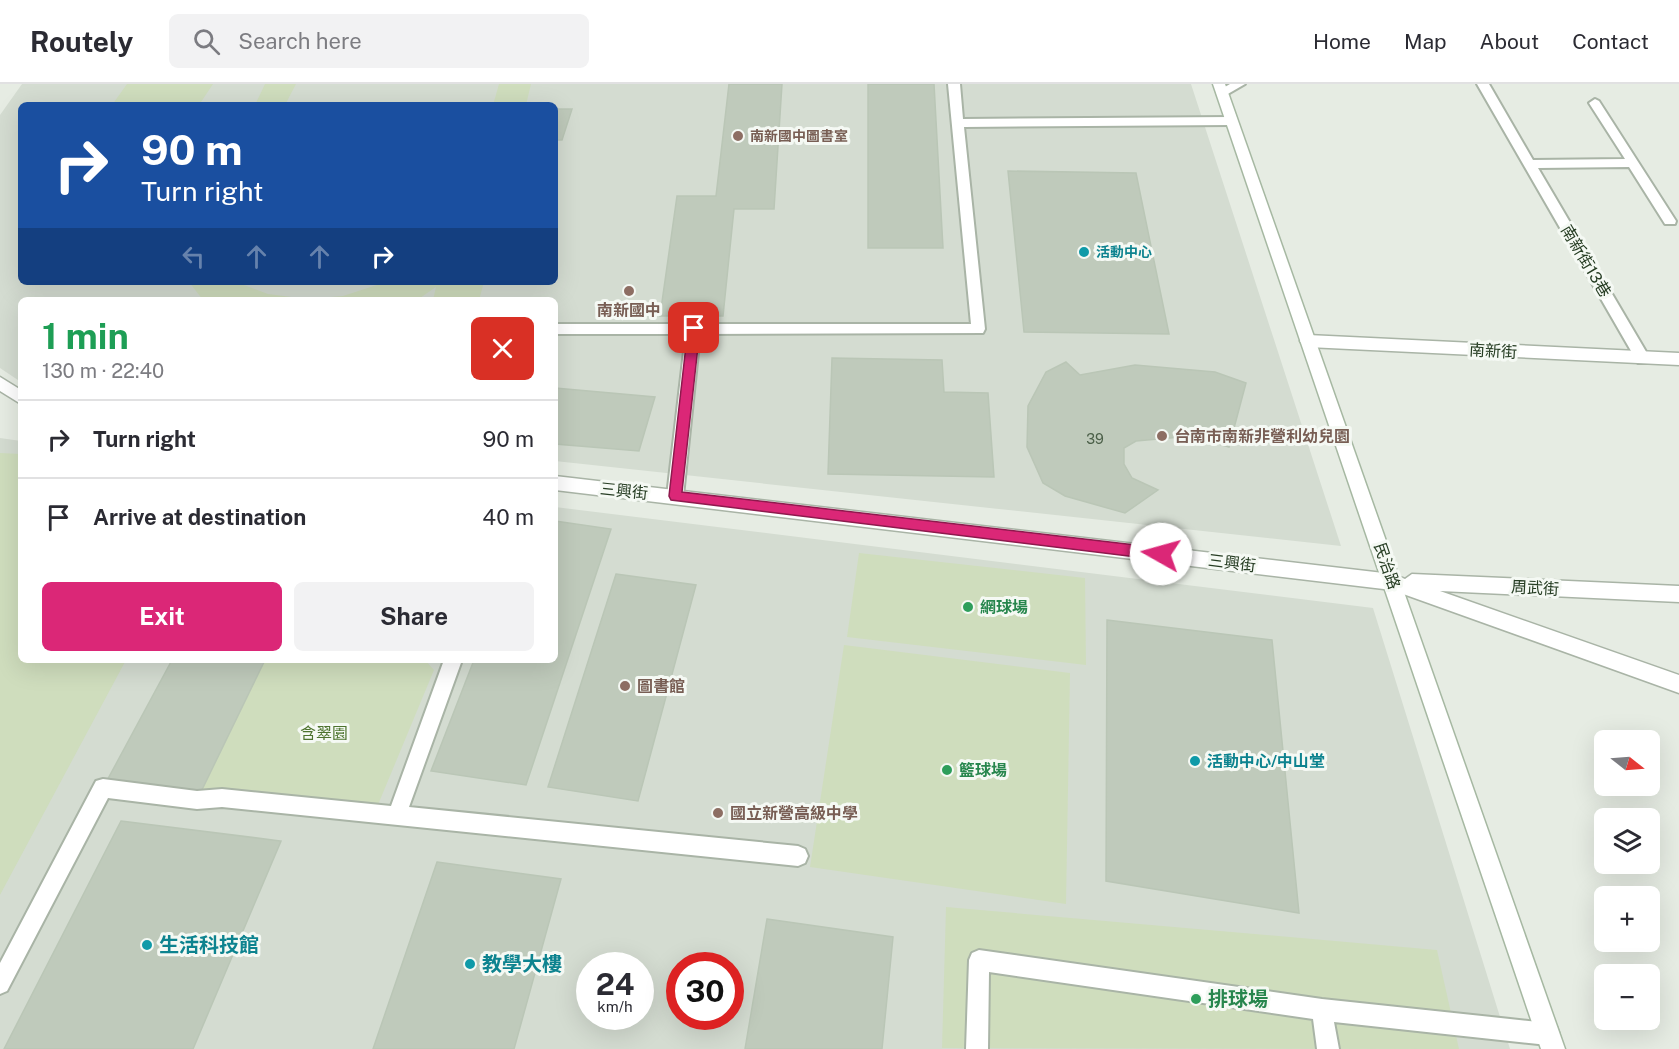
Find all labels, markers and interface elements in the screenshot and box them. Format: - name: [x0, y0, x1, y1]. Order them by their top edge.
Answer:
- search box: [169, 14, 589, 68]
- text: Routely: [30, 25, 133, 58]
- icon: search: [190, 25, 223, 58]
- text: Search here: [238, 28, 362, 54]
- text: Home: [1313, 29, 1371, 54]
- text: Map: [1404, 29, 1447, 54]
- text: About: [1480, 29, 1539, 54]
- text: Contact: [1572, 29, 1649, 54]
- text: 90 m: [141, 125, 243, 174]
- icon: right: [42, 126, 120, 204]
- place label: 南新國中圖書室: [750, 128, 848, 144]
- marker: 南新國中圖書室: [731, 129, 745, 143]
- text: Turn right: [141, 175, 264, 207]
- street label: 南新街13巷: [1557, 222, 1615, 300]
- icon: left: [177, 240, 210, 273]
- icon: ahead: [240, 240, 273, 273]
- icon: ahead: [303, 240, 336, 273]
- icon: right: [366, 240, 399, 273]
- place label: 活動中心: [1096, 244, 1152, 260]
- marker: 活動中心: [1077, 245, 1091, 259]
- marker: 南新國中: [622, 284, 636, 298]
- place label: 南新國中: [597, 301, 661, 320]
- pin: [668, 302, 719, 353]
- icon: arrive: [677, 311, 710, 344]
- text: 1 min: [42, 315, 129, 357]
- button: close: [471, 317, 534, 380]
- street label: 南新街: [1469, 340, 1517, 362]
- text: 130 m · 22:40: [42, 359, 164, 383]
- icon: right: [42, 423, 75, 456]
- text: Turn right: [93, 426, 196, 452]
- text: 90 m: [483, 426, 534, 452]
- place label: 台南市南新非營利幼兒園: [1174, 427, 1350, 446]
- marker: 台南市南新非營利幼兒園: [1155, 429, 1169, 443]
- house number: 39: [1086, 431, 1104, 447]
- street label: 三興街: [599, 479, 649, 503]
- icon: arrive: [42, 501, 75, 534]
- text: Arrive at destination: [93, 504, 306, 530]
- text: 40 m: [482, 504, 534, 530]
- position arrow: [1129, 522, 1193, 586]
- street label: 民治路: [1370, 540, 1404, 592]
- street label: 三興街: [1207, 551, 1257, 575]
- street label: 周武街: [1511, 577, 1559, 599]
- button: Exit: [42, 582, 282, 651]
- button: Share: [294, 582, 534, 651]
- place label: 網球場: [980, 598, 1028, 617]
- marker: 網球場: [961, 600, 975, 614]
- place label: 圖書館: [637, 677, 685, 696]
- marker: 圖書館: [618, 679, 632, 693]
- park label: 含翠園: [300, 724, 348, 743]
- north arrow: [1594, 730, 1660, 796]
- map controls: [1594, 730, 1660, 1030]
- place label: 活動中心/中山堂: [1207, 752, 1325, 771]
- marker: 活動中心/中山堂: [1188, 754, 1202, 768]
- place label: 籃球場: [959, 761, 1007, 780]
- marker: 籃球場: [940, 763, 954, 777]
- place label: 國立新營高級中學: [730, 804, 858, 823]
- marker: 國立新營高級中學: [711, 806, 725, 820]
- button: layers: [1594, 808, 1660, 874]
- button: +: [1594, 886, 1660, 952]
- place label: 生活科技館: [159, 933, 259, 957]
- marker: 生活科技館: [140, 938, 154, 952]
- place label: 教學大樓: [482, 952, 562, 976]
- speed limit sign: 30: [666, 952, 744, 1030]
- marker: 教學大樓: [463, 957, 477, 971]
- button: −: [1594, 964, 1660, 1030]
- text: 24: [596, 966, 634, 1002]
- place label: 排球場: [1208, 987, 1268, 1011]
- marker: 排球場: [1189, 992, 1203, 1006]
- text: km/h: [597, 998, 633, 1015]

